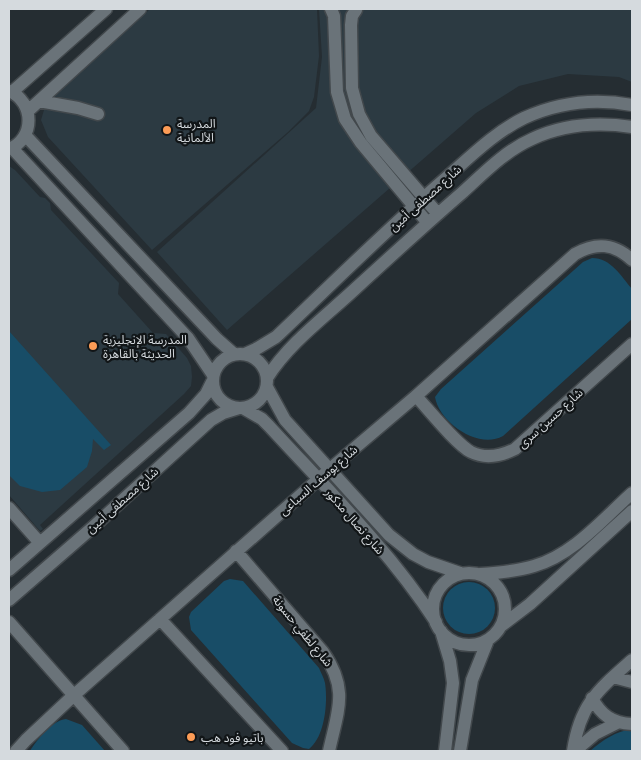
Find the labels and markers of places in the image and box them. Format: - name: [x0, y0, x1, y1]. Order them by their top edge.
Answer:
- place label: المدرسة الألمانية: [177, 114, 216, 147]
- marker: المدرسة الألمانية: [161, 124, 173, 136]
- place label: المدرسة الإنجليزية الحديثة بالقاهرة: [103, 330, 187, 363]
- marker: المدرسة الإنجليزية الحديثة بالقاهرة: [87, 340, 99, 352]
- place label: باتيو فود هب: [201, 728, 264, 747]
- marker: باتيو فود هب: [185, 731, 197, 743]

